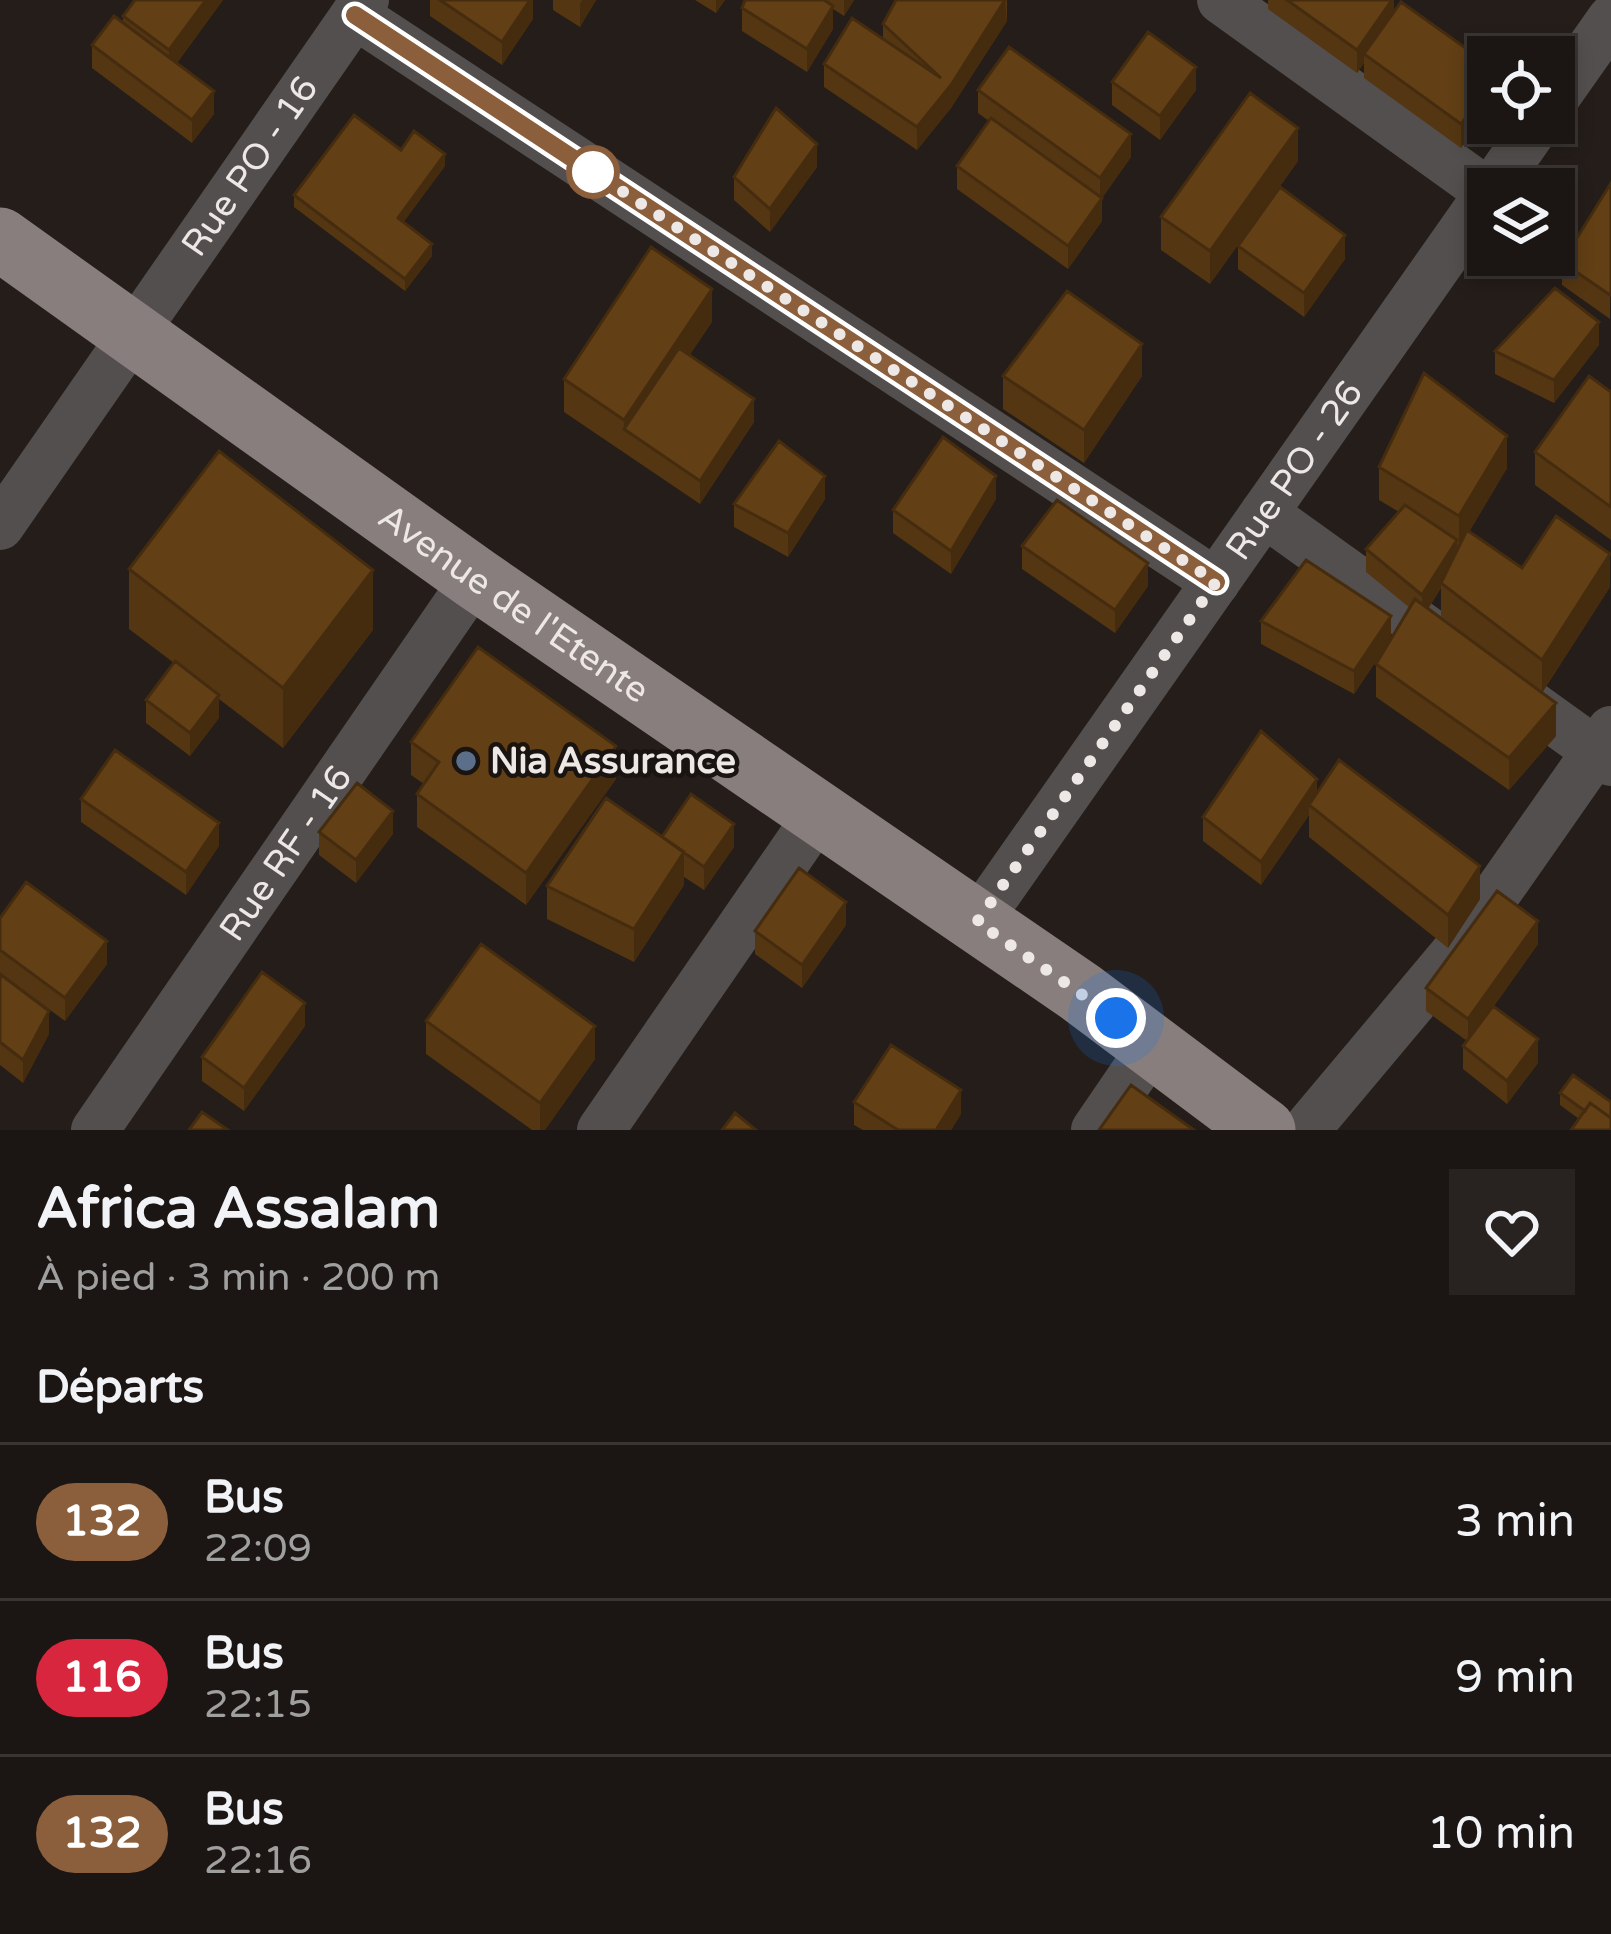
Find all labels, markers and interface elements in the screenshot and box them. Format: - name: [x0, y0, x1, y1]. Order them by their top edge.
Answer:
- map controls: [1467, 36, 1575, 276]
- button: locate: [1467, 36, 1575, 144]
- street label: Rue PO - 16: [172, 68, 327, 264]
- unlabelled marker: [568, 147, 618, 197]
- button: layers: [1467, 168, 1575, 276]
- street label: Rue PO - 26: [1216, 372, 1372, 568]
- street label: Avenue de l'Etente: [370, 495, 657, 712]
- place label: Nia Assurance: [490, 740, 736, 783]
- marker: Nia Assurance: [453, 748, 479, 774]
- street label: Rue RF - 16: [210, 757, 361, 949]
- your location: [1086, 988, 1146, 1048]
- button: heart: [1449, 1169, 1575, 1295]
- text: Africa Assalam: [36, 1175, 440, 1243]
- text: À pied · 3 min · 200 m: [36, 1254, 440, 1301]
- text: Départs: [36, 1361, 204, 1415]
- text: Bus: [204, 1471, 284, 1525]
- text: 3 min: [1455, 1495, 1575, 1549]
- text: 132: [62, 1496, 142, 1547]
- text: 22:09: [204, 1525, 312, 1572]
- text: Bus: [204, 1627, 284, 1681]
- text: 9 min: [1455, 1651, 1575, 1705]
- text: 116: [62, 1652, 142, 1703]
- text: 22:15: [204, 1681, 312, 1728]
- text: Bus: [204, 1783, 284, 1837]
- text: 10 min: [1427, 1807, 1575, 1861]
- text: 132: [62, 1808, 142, 1859]
- text: 22:16: [204, 1837, 312, 1884]

